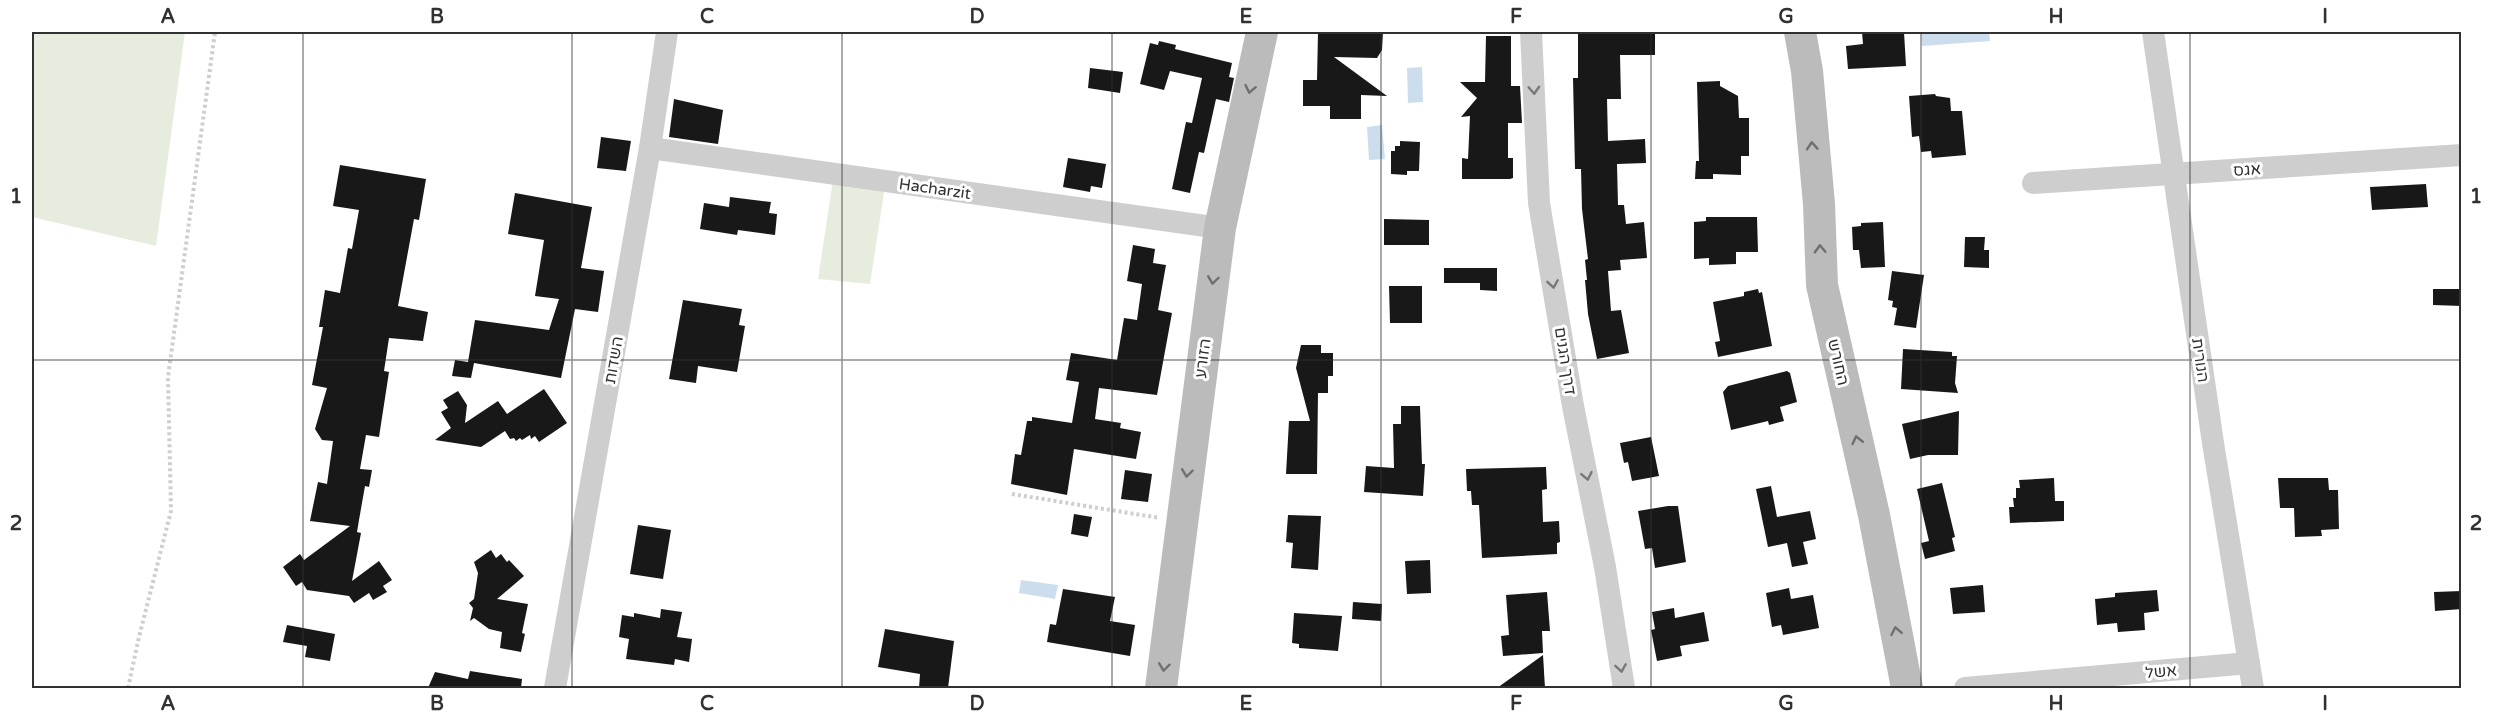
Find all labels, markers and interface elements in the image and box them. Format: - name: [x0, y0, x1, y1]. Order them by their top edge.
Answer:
- text: A: [161, 5, 176, 29]
- text: B: [430, 5, 444, 29]
- text: C: [700, 5, 714, 29]
- text: D: [969, 5, 985, 29]
- text: E: [1240, 5, 1253, 29]
- text: F: [1510, 5, 1522, 29]
- text: G: [1778, 5, 1794, 29]
- text: H: [2048, 5, 2064, 29]
- text: I: [2322, 5, 2328, 29]
- one-way arrow: [1244, 83, 1257, 93]
- one-way arrow: [1527, 85, 1540, 94]
- one-way arrow: [1806, 141, 1819, 150]
- street label: אגס: [2233, 159, 2262, 181]
- street label: Hacharzit: [898, 174, 972, 204]
- text: 1: [10, 185, 22, 209]
- text: 1: [2470, 185, 2482, 209]
- one-way arrow: [1814, 244, 1827, 253]
- one-way arrow: [1207, 275, 1219, 285]
- one-way arrow: [1546, 279, 1558, 288]
- street label: דרך הגנים: [1550, 326, 1580, 397]
- street label: השדות: [600, 335, 628, 385]
- street label: הזורע: [1190, 337, 1216, 379]
- street label: החורש: [1823, 337, 1853, 388]
- street label: הנורית: [2187, 337, 2213, 384]
- one-way arrow: [1851, 435, 1864, 445]
- one-way arrow: [1181, 469, 1194, 478]
- one-way arrow: [1580, 470, 1593, 480]
- text: 2: [10, 512, 22, 536]
- text: 2: [2470, 512, 2482, 536]
- one-way arrow: [1890, 626, 1903, 636]
- street label: אשל: [2144, 661, 2178, 683]
- one-way arrow: [1158, 662, 1171, 672]
- one-way arrow: [1615, 663, 1627, 672]
- text: A: [161, 692, 176, 716]
- text: B: [430, 692, 444, 716]
- text: C: [700, 692, 714, 716]
- text: D: [969, 692, 985, 716]
- text: E: [1240, 692, 1253, 716]
- text: F: [1510, 692, 1522, 716]
- text: G: [1778, 692, 1794, 716]
- text: H: [2048, 692, 2064, 716]
- text: I: [2322, 692, 2328, 716]

